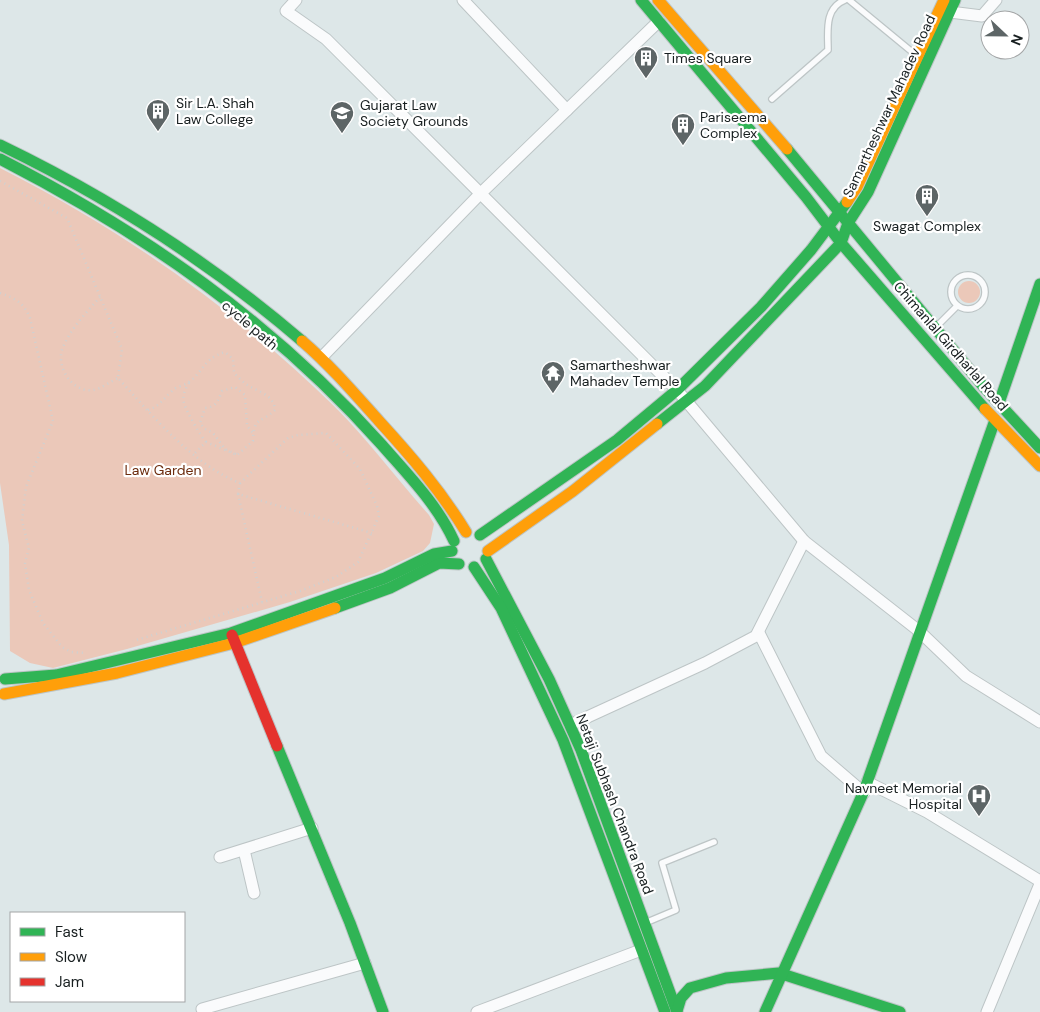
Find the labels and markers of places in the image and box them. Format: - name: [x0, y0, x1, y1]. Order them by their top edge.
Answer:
- building icon: Times Square: [633, 45, 659, 79]
- place label: Times Square: [664, 49, 752, 67]
- place label: Sir L.A. Shah Law College: [176, 94, 254, 128]
- place label: Gujarat Law Society Grounds: [360, 96, 468, 130]
- building icon: Sir L.A. Shah Law College: [145, 98, 171, 132]
- school or university icon: Gujarat Law Society Grounds: [329, 100, 355, 134]
- place label: Pariseema Complex: [700, 108, 767, 142]
- building icon: Pariseema Complex: [670, 112, 696, 146]
- building icon: Swagat Complex: [914, 183, 940, 217]
- place label: Swagat Complex: [873, 217, 981, 235]
- place label: Samartheshwar Mahadev Temple: [570, 356, 680, 390]
- temple icon: Samartheshwar Mahadev Temple: [540, 360, 566, 394]
- place label: Navneet Memorial Hospital: [845, 779, 962, 813]
- hospital icon: Navneet Memorial Hospital: [966, 783, 992, 817]

